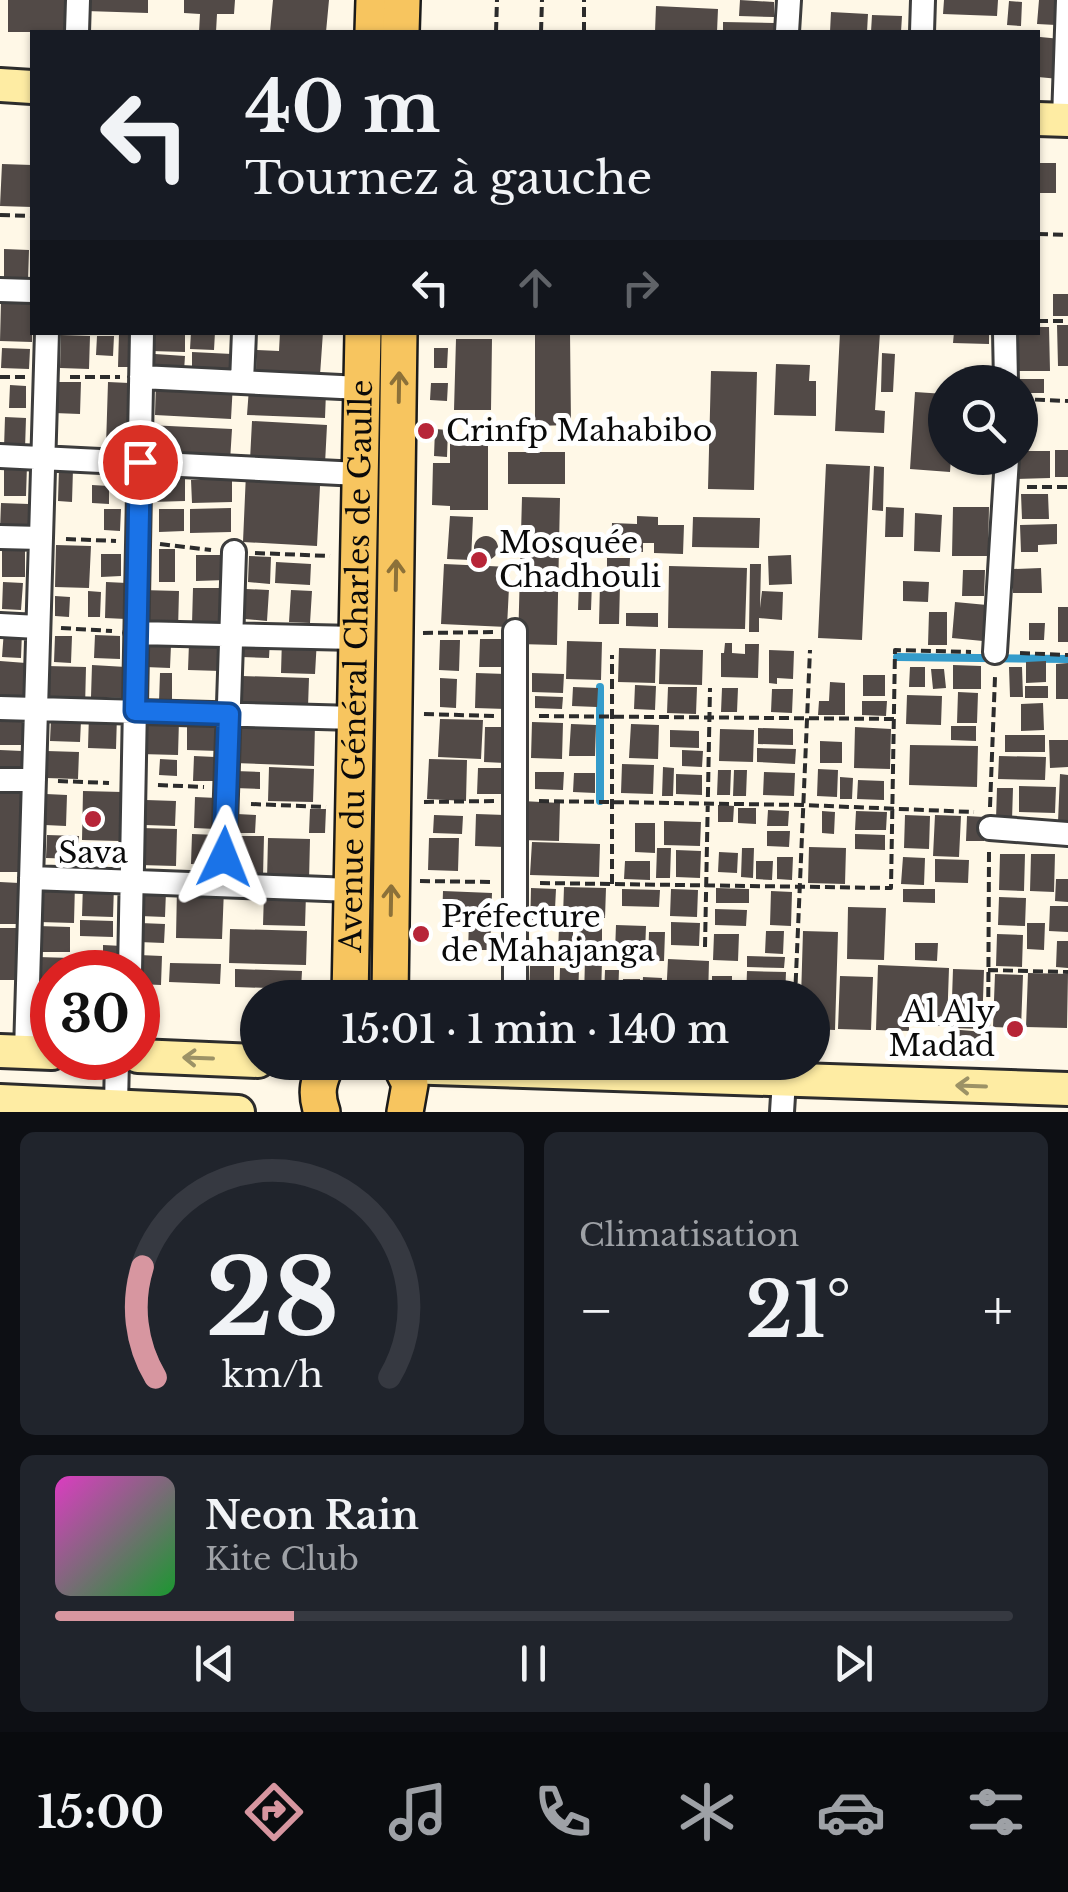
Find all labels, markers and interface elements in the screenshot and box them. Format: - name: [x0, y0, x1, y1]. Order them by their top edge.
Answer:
- text: 40 m: [245, 64, 440, 151]
- icon: left: [80, 70, 210, 200]
- text: Tournez à gauche: [245, 150, 652, 206]
- icon: left: [403, 260, 458, 315]
- icon: ahead: [508, 260, 563, 315]
- icon: right: [613, 260, 668, 315]
- map controls: [928, 365, 1038, 475]
- button: search: [928, 365, 1038, 475]
- one-way arrow: [390, 371, 408, 404]
- street label: Avenue du Général Charles de Gaulle: [332, 379, 380, 954]
- place label: Crinfp Mahabibo: [446, 412, 712, 449]
- pin: [98, 420, 183, 505]
- marker: Crinfp Mahabibo: [415, 420, 437, 442]
- icon: arrive: [113, 435, 168, 490]
- place label: Mosquée Chadhouli: [499, 524, 661, 595]
- marker: Mosquée Chadhouli: [468, 549, 490, 571]
- one-way arrow: [387, 560, 406, 592]
- position arrow: [172, 805, 276, 909]
- marker: Sava: [82, 808, 104, 830]
- place label: Sava: [58, 834, 128, 871]
- one-way arrow: [382, 885, 401, 917]
- place label: Préfecture de Mahajanga: [441, 898, 655, 969]
- marker: Préfecture de Mahajanga: [410, 923, 432, 945]
- speed limit sign: 30: [30, 950, 160, 1080]
- place label: Al Aly Madad: [889, 993, 995, 1064]
- text: 15:01 · 1 min · 140 m: [341, 1006, 729, 1053]
- marker: Al Aly Madad: [1004, 1018, 1026, 1040]
- one-way arrow: [182, 1048, 214, 1067]
- one-way arrow: [955, 1076, 987, 1095]
- text: Climatisation: [579, 1215, 799, 1255]
- text: 28: [205, 1234, 339, 1363]
- text: 21°: [745, 1264, 851, 1357]
- text: −: [579, 1277, 614, 1345]
- text: +: [983, 1277, 1013, 1345]
- text: km/h: [221, 1352, 323, 1397]
- text: Neon Rain: [205, 1492, 419, 1539]
- text: Kite Club: [205, 1539, 359, 1579]
- icon: previous: [187, 1636, 242, 1691]
- icon: pause: [506, 1636, 561, 1691]
- icon: next: [826, 1636, 881, 1691]
- icon: directions: [239, 1777, 309, 1847]
- icon: music: [383, 1777, 453, 1847]
- icon: phone: [528, 1777, 598, 1847]
- icon: climate: [672, 1777, 742, 1847]
- icon: car: [816, 1777, 886, 1847]
- icon: filters: [961, 1777, 1031, 1847]
- text: 15:00: [37, 1784, 164, 1840]

